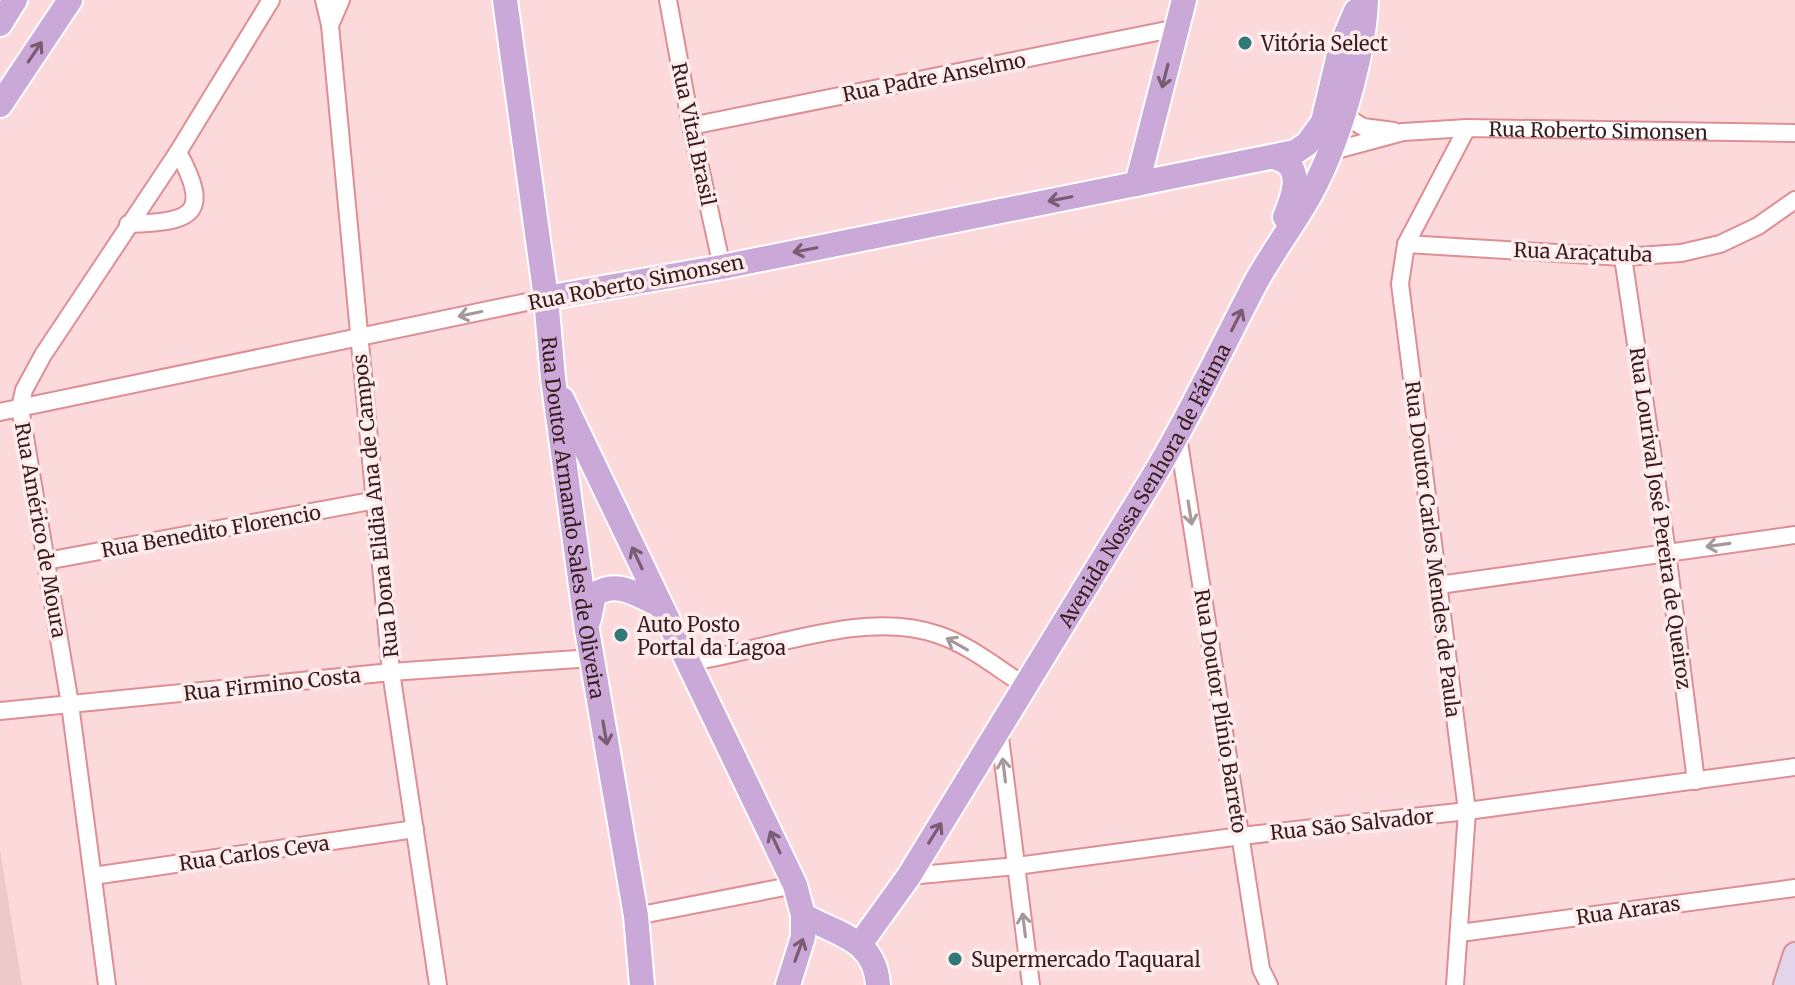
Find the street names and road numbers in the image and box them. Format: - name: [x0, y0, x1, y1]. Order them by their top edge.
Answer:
- street label: Rua Padre Anselmo: [840, 47, 1028, 107]
- street label: Rua Vital Brasil: [667, 60, 721, 208]
- street label: Rua Roberto Simonsen: [1488, 116, 1708, 144]
- street label: Rua Araçatuba: [1513, 237, 1653, 267]
- street label: Rua Roberto Simonsen: [526, 249, 746, 315]
- street label: Rua Doutor Armando Sales de Oliveira: [537, 335, 611, 701]
- street label: Avenida Nossa Senhora de Fátima: [1051, 339, 1235, 632]
- street label: Rua Lourival José Pereira de Queiroz: [1625, 345, 1697, 691]
- street label: Rua Dona Elidia Ana de Campos: [347, 353, 403, 659]
- street label: Rua Doutor Carlos Mendes de Paula: [1400, 379, 1466, 719]
- street label: Rua Américo de Moura: [10, 420, 72, 640]
- street label: Rua Benedito Florencio: [99, 499, 323, 563]
- street label: Rua Doutor Plínio Barreto: [1189, 587, 1253, 835]
- street label: Rua Firmino Costa: [182, 662, 362, 706]
- street label: Rua São Salvador: [1269, 803, 1435, 845]
- street label: Rua Carlos Ceva: [177, 830, 331, 876]
- street label: Rua Araras: [1574, 890, 1682, 930]

